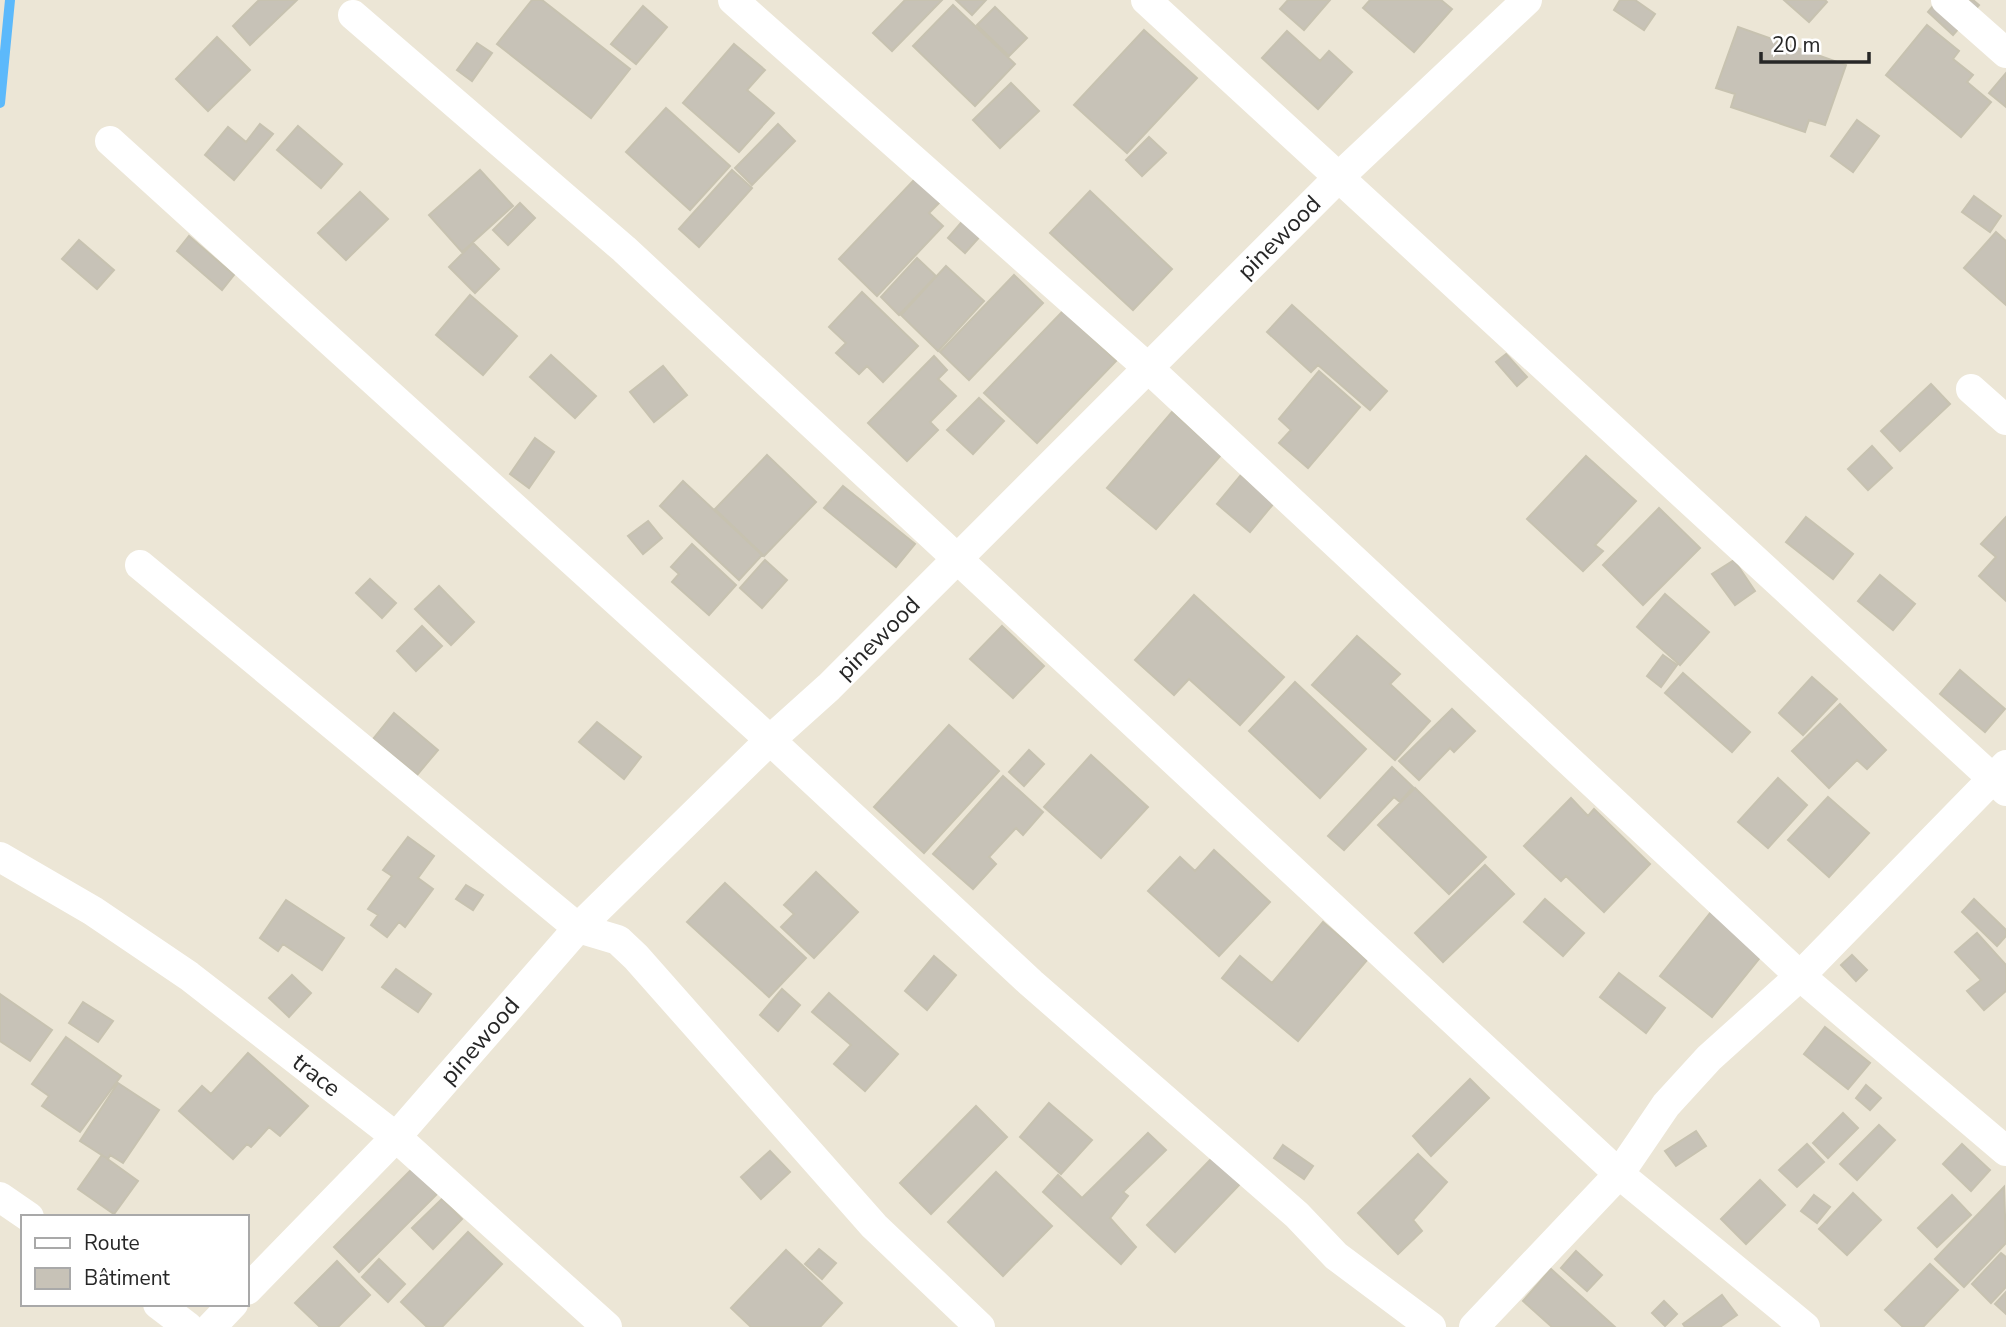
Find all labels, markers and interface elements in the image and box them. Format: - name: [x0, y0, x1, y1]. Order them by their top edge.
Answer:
- scale bar: [1761, 21, 1870, 65]
- text: 20 m: [1772, 31, 1821, 59]
- street label: pinewood: [1230, 188, 1328, 286]
- street label: pinewood: [829, 589, 927, 687]
- street label: pinewood: [433, 990, 527, 1092]
- street label: trace: [286, 1046, 347, 1104]
- legend: [21, 1215, 248, 1306]
- text: Route: [84, 1229, 140, 1257]
- text: Bâtiment: [84, 1264, 171, 1292]

